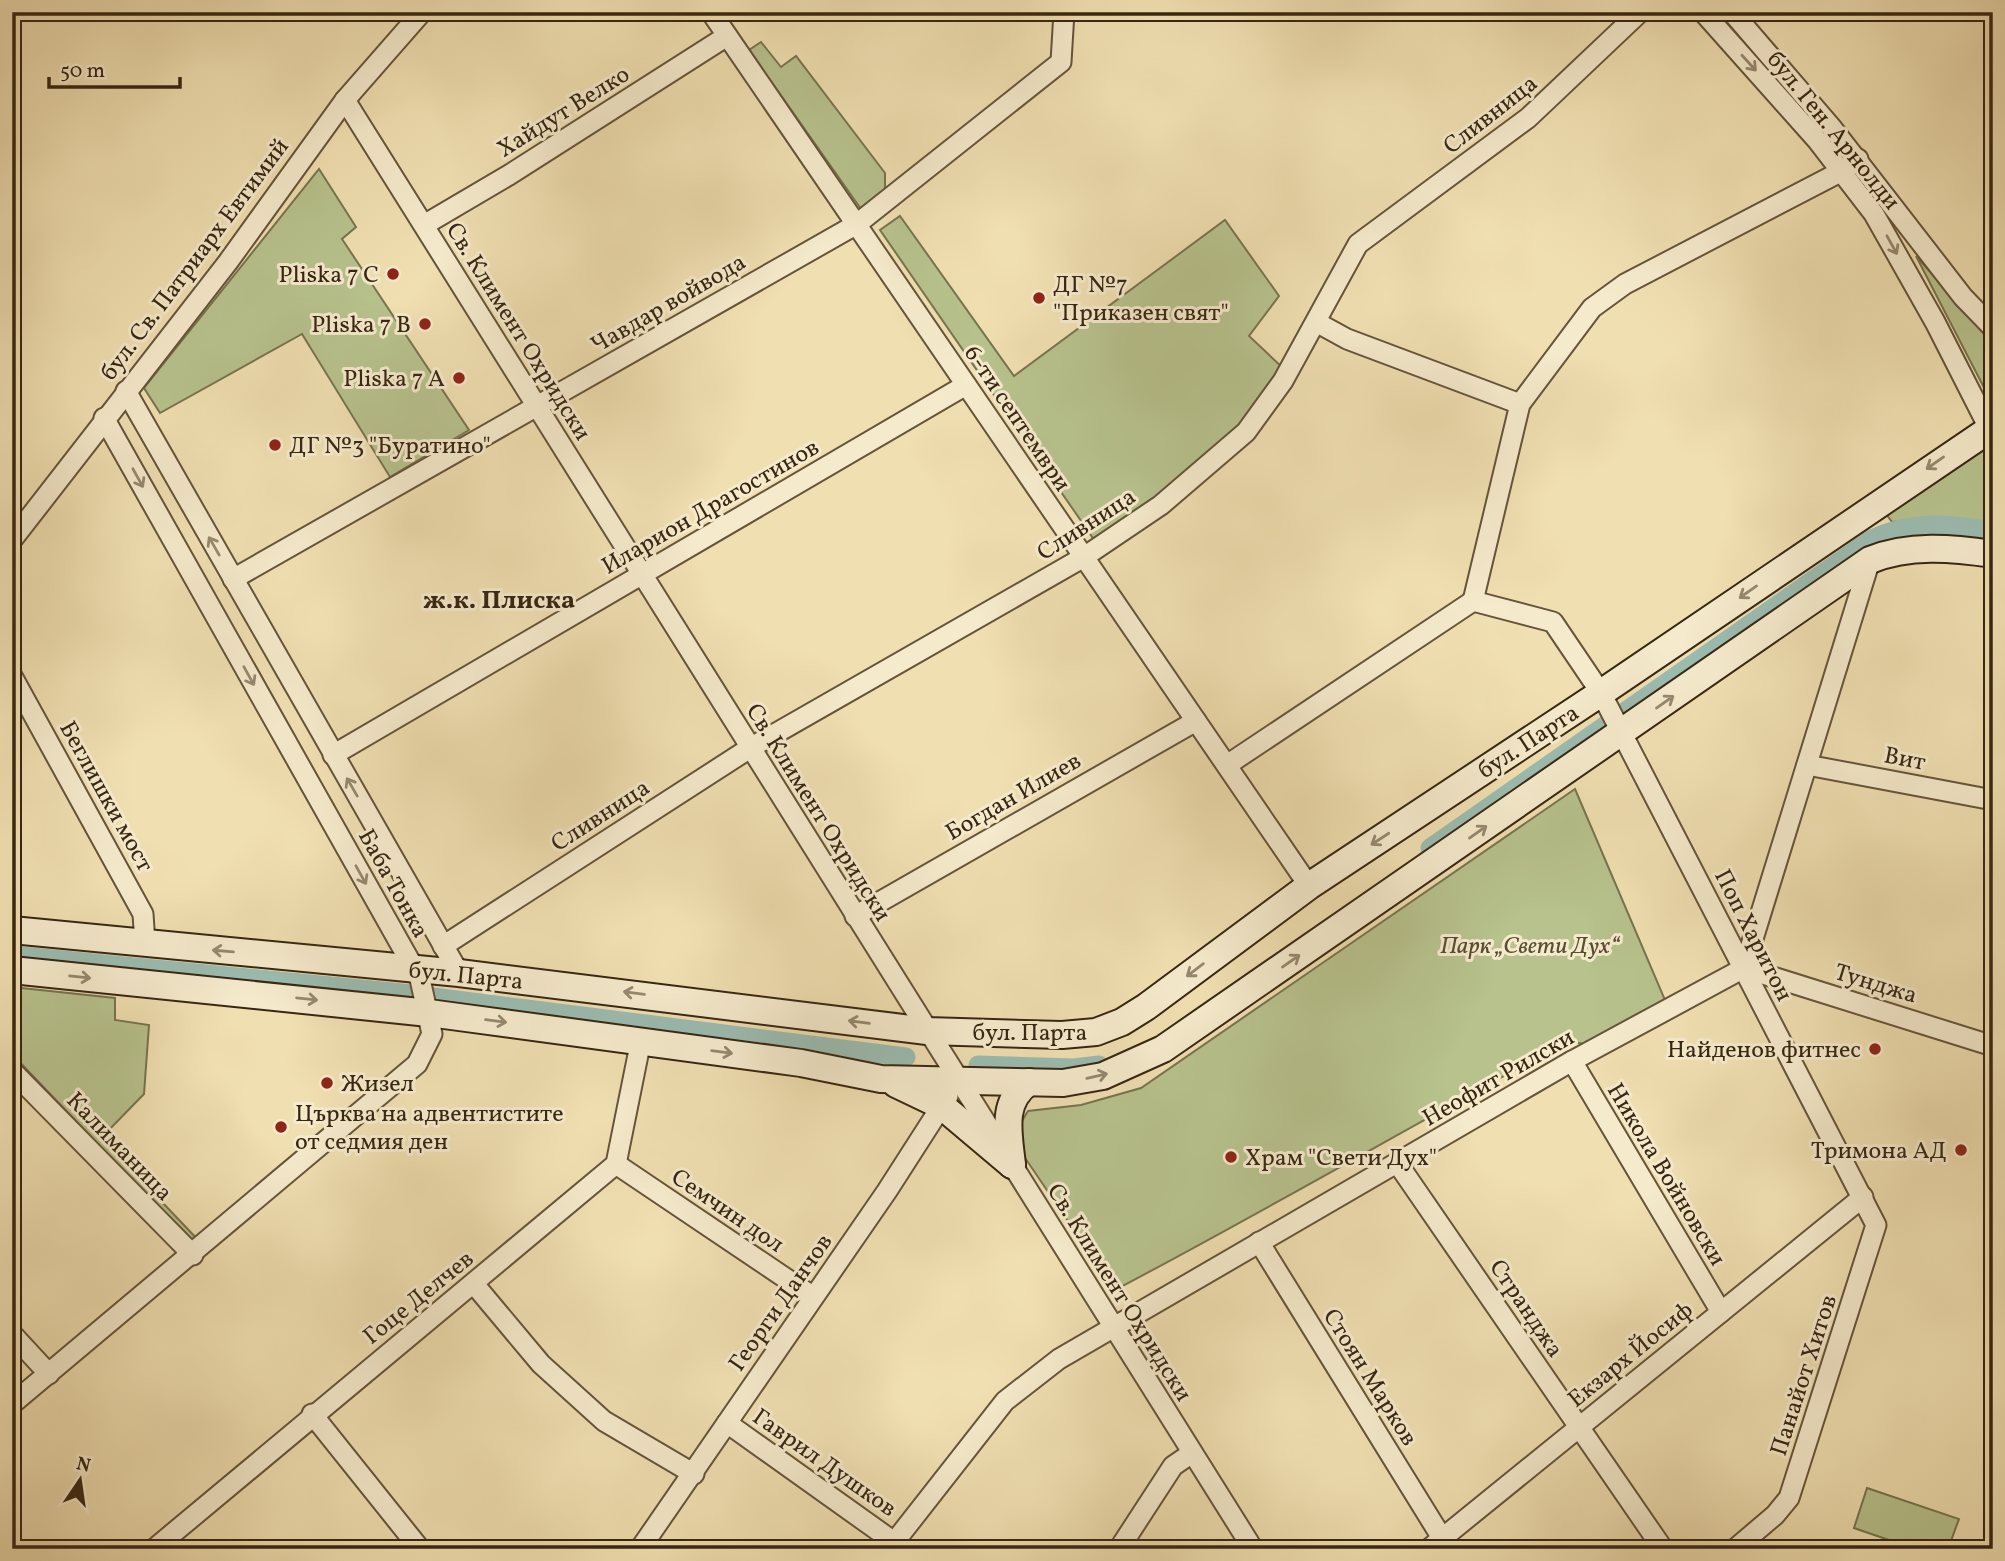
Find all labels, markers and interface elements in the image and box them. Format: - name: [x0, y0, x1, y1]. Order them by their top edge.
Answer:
- street label: бул. Ген. Арнолди: [1758, 44, 1907, 218]
- scale bar: [49, 46, 180, 90]
- one-way arrow: [1740, 54, 1756, 72]
- text: 50 m: [60, 57, 105, 86]
- street label: Хайдут Велко: [491, 58, 637, 167]
- street label: Сливница: [1437, 68, 1546, 163]
- street label: бул. Св. Патриарх Евтимий: [93, 132, 298, 388]
- street label: Св. Климент Охридски: [436, 216, 598, 448]
- one-way arrow: [1886, 234, 1899, 255]
- street label: Чавдар войвода: [585, 246, 753, 363]
- place label: Pliska 7 C: [278, 259, 379, 293]
- marker: Pliska 7 C: [385, 266, 401, 282]
- place label: ДГ №7 "Приказен свят": [1053, 269, 1229, 331]
- marker: ДГ №7 "Приказен свят": [1031, 290, 1047, 306]
- place label: Pliska 7 B: [311, 309, 411, 343]
- marker: Pliska 7 B: [417, 316, 433, 332]
- street label: 6-ти септември: [955, 339, 1078, 499]
- place label: Pliska 7 A: [343, 363, 445, 397]
- marker: Pliska 7 A: [451, 370, 467, 386]
- place label: ДГ №3 "Буратино": [289, 430, 491, 464]
- street label: Иларион Драгостинов: [596, 431, 826, 584]
- marker: ДГ №3 "Буратино": [267, 437, 283, 453]
- one-way arrow: [1926, 456, 1945, 470]
- one-way arrow: [131, 467, 145, 487]
- street label: Сливница: [1031, 481, 1143, 570]
- one-way arrow: [207, 537, 221, 557]
- district label: ж.к. Плиска: [423, 583, 575, 619]
- one-way arrow: [1739, 585, 1758, 599]
- one-way arrow: [243, 665, 256, 686]
- one-way arrow: [1655, 695, 1674, 709]
- street label: Св. Климент Охридски: [736, 697, 898, 929]
- street label: бул. Парта: [1472, 697, 1587, 788]
- street label: Беглишки мост: [50, 715, 161, 879]
- street label: Вит: [1881, 739, 1928, 781]
- street label: Богдан Илиев: [940, 745, 1088, 850]
- street label: Сливница: [545, 772, 657, 861]
- one-way arrow: [345, 777, 359, 797]
- street label: Баба Тонка: [348, 823, 436, 945]
- one-way arrow: [1468, 825, 1487, 839]
- one-way arrow: [1371, 832, 1391, 846]
- one-way arrow: [354, 864, 368, 884]
- street label: Поп Харитон: [1704, 864, 1800, 1008]
- park label: Парк „Свети Дух“: [1440, 930, 1620, 964]
- one-way arrow: [212, 944, 235, 957]
- street label: бул. Парта: [407, 954, 525, 1000]
- one-way arrow: [1281, 954, 1300, 968]
- street label: Тунджа: [1830, 956, 1921, 1014]
- one-way arrow: [1186, 963, 1205, 978]
- one-way arrow: [68, 971, 91, 984]
- one-way arrow: [623, 987, 646, 1000]
- one-way arrow: [295, 993, 317, 1006]
- one-way arrow: [485, 1015, 507, 1028]
- one-way arrow: [849, 1016, 871, 1029]
- street label: бул. Парта: [973, 1017, 1087, 1051]
- street label: Неофит Рилски: [1417, 1021, 1581, 1136]
- place label: Найденов фитнес: [1667, 1034, 1861, 1068]
- marker: Найденов фитнес: [1867, 1041, 1883, 1057]
- one-way arrow: [710, 1045, 733, 1058]
- place label: Жизел: [341, 1068, 414, 1102]
- one-way arrow: [1085, 1069, 1108, 1083]
- marker: Жизел: [319, 1075, 335, 1091]
- street label: Никола Войновски: [1597, 1077, 1733, 1273]
- street label: Калиманица: [58, 1085, 180, 1210]
- place label: Църква на адвентистите от седмия ден: [295, 1098, 564, 1160]
- marker: Църква на адвентистите от седмия ден: [273, 1119, 289, 1135]
- place label: Тримона АД: [1811, 1135, 1947, 1169]
- place label: Храм "Свети Дух": [1245, 1142, 1437, 1176]
- marker: Тримона АД: [1953, 1142, 1969, 1158]
- marker: Храм "Свети Дух": [1223, 1149, 1239, 1165]
- street label: Семчин дол: [664, 1161, 790, 1262]
- street label: Св. Климент Охридски: [1037, 1177, 1199, 1409]
- street label: Георги Данчов: [721, 1227, 842, 1379]
- street label: Гоце Делчев: [357, 1243, 482, 1354]
- street label: Странджа: [1480, 1253, 1571, 1365]
- street label: Панайот Хитов: [1763, 1291, 1847, 1461]
- street label: Екзарх Йосиф: [1561, 1294, 1701, 1417]
- street label: Стоян Марков: [1314, 1303, 1425, 1453]
- street label: Гаврил Душков: [745, 1401, 903, 1526]
- north arrow: [46, 1446, 116, 1516]
- text: N: [74, 1451, 93, 1480]

